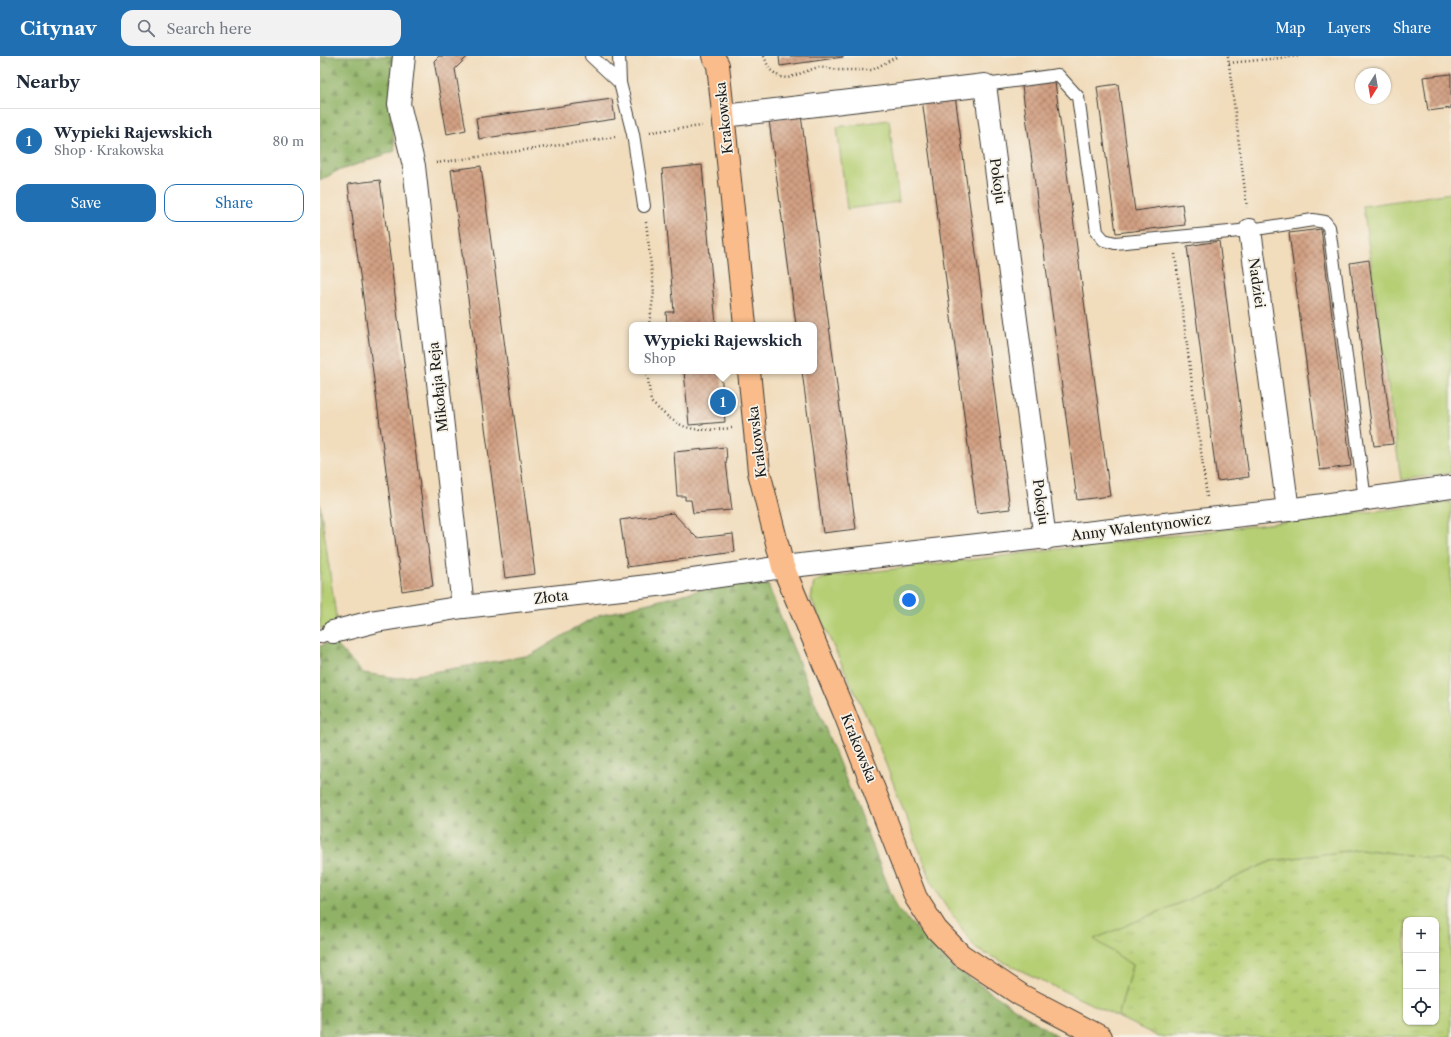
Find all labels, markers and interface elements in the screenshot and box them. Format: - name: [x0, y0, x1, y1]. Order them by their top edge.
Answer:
- search box: [121, 10, 401, 46]
- text: Citynav: [20, 17, 97, 40]
- icon: search: [135, 17, 157, 39]
- text: Search here: [167, 19, 252, 38]
- text: Map: [1275, 19, 1305, 37]
- text: Layers: [1327, 19, 1371, 37]
- text: Share: [1393, 19, 1431, 37]
- north arrow: [1355, 68, 1391, 104]
- text: Nearby: [16, 72, 80, 92]
- street label: Krakowska: [711, 80, 737, 155]
- text: Wypieki Rajewskich: [54, 123, 213, 142]
- text: 1: [26, 133, 32, 149]
- text: 80 m: [272, 133, 304, 149]
- text: Shop · Krakowska: [54, 142, 164, 158]
- street label: Pokoju: [986, 157, 1010, 206]
- button: Save: [16, 184, 156, 222]
- button: Share: [164, 184, 304, 222]
- street label: Nadziei: [1245, 257, 1269, 309]
- popup: [629, 322, 817, 374]
- text: Wypieki Rajewskich: [644, 331, 802, 350]
- street label: Mikołaja Reja: [424, 340, 452, 433]
- text: Shop: [644, 350, 676, 366]
- pin: 1: [710, 387, 736, 417]
- street label: Krakowska: [744, 404, 770, 479]
- street label: Pokoju: [1029, 478, 1053, 527]
- street label: Anny Walentynowicz: [1069, 510, 1212, 545]
- street label: Złota: [533, 586, 570, 608]
- your location: [899, 590, 919, 610]
- street label: Krakowska: [837, 711, 881, 786]
- map controls: [1403, 917, 1439, 1025]
- button: +: [1403, 917, 1439, 953]
- button: −: [1403, 953, 1439, 989]
- button: locate: [1403, 989, 1439, 1025]

